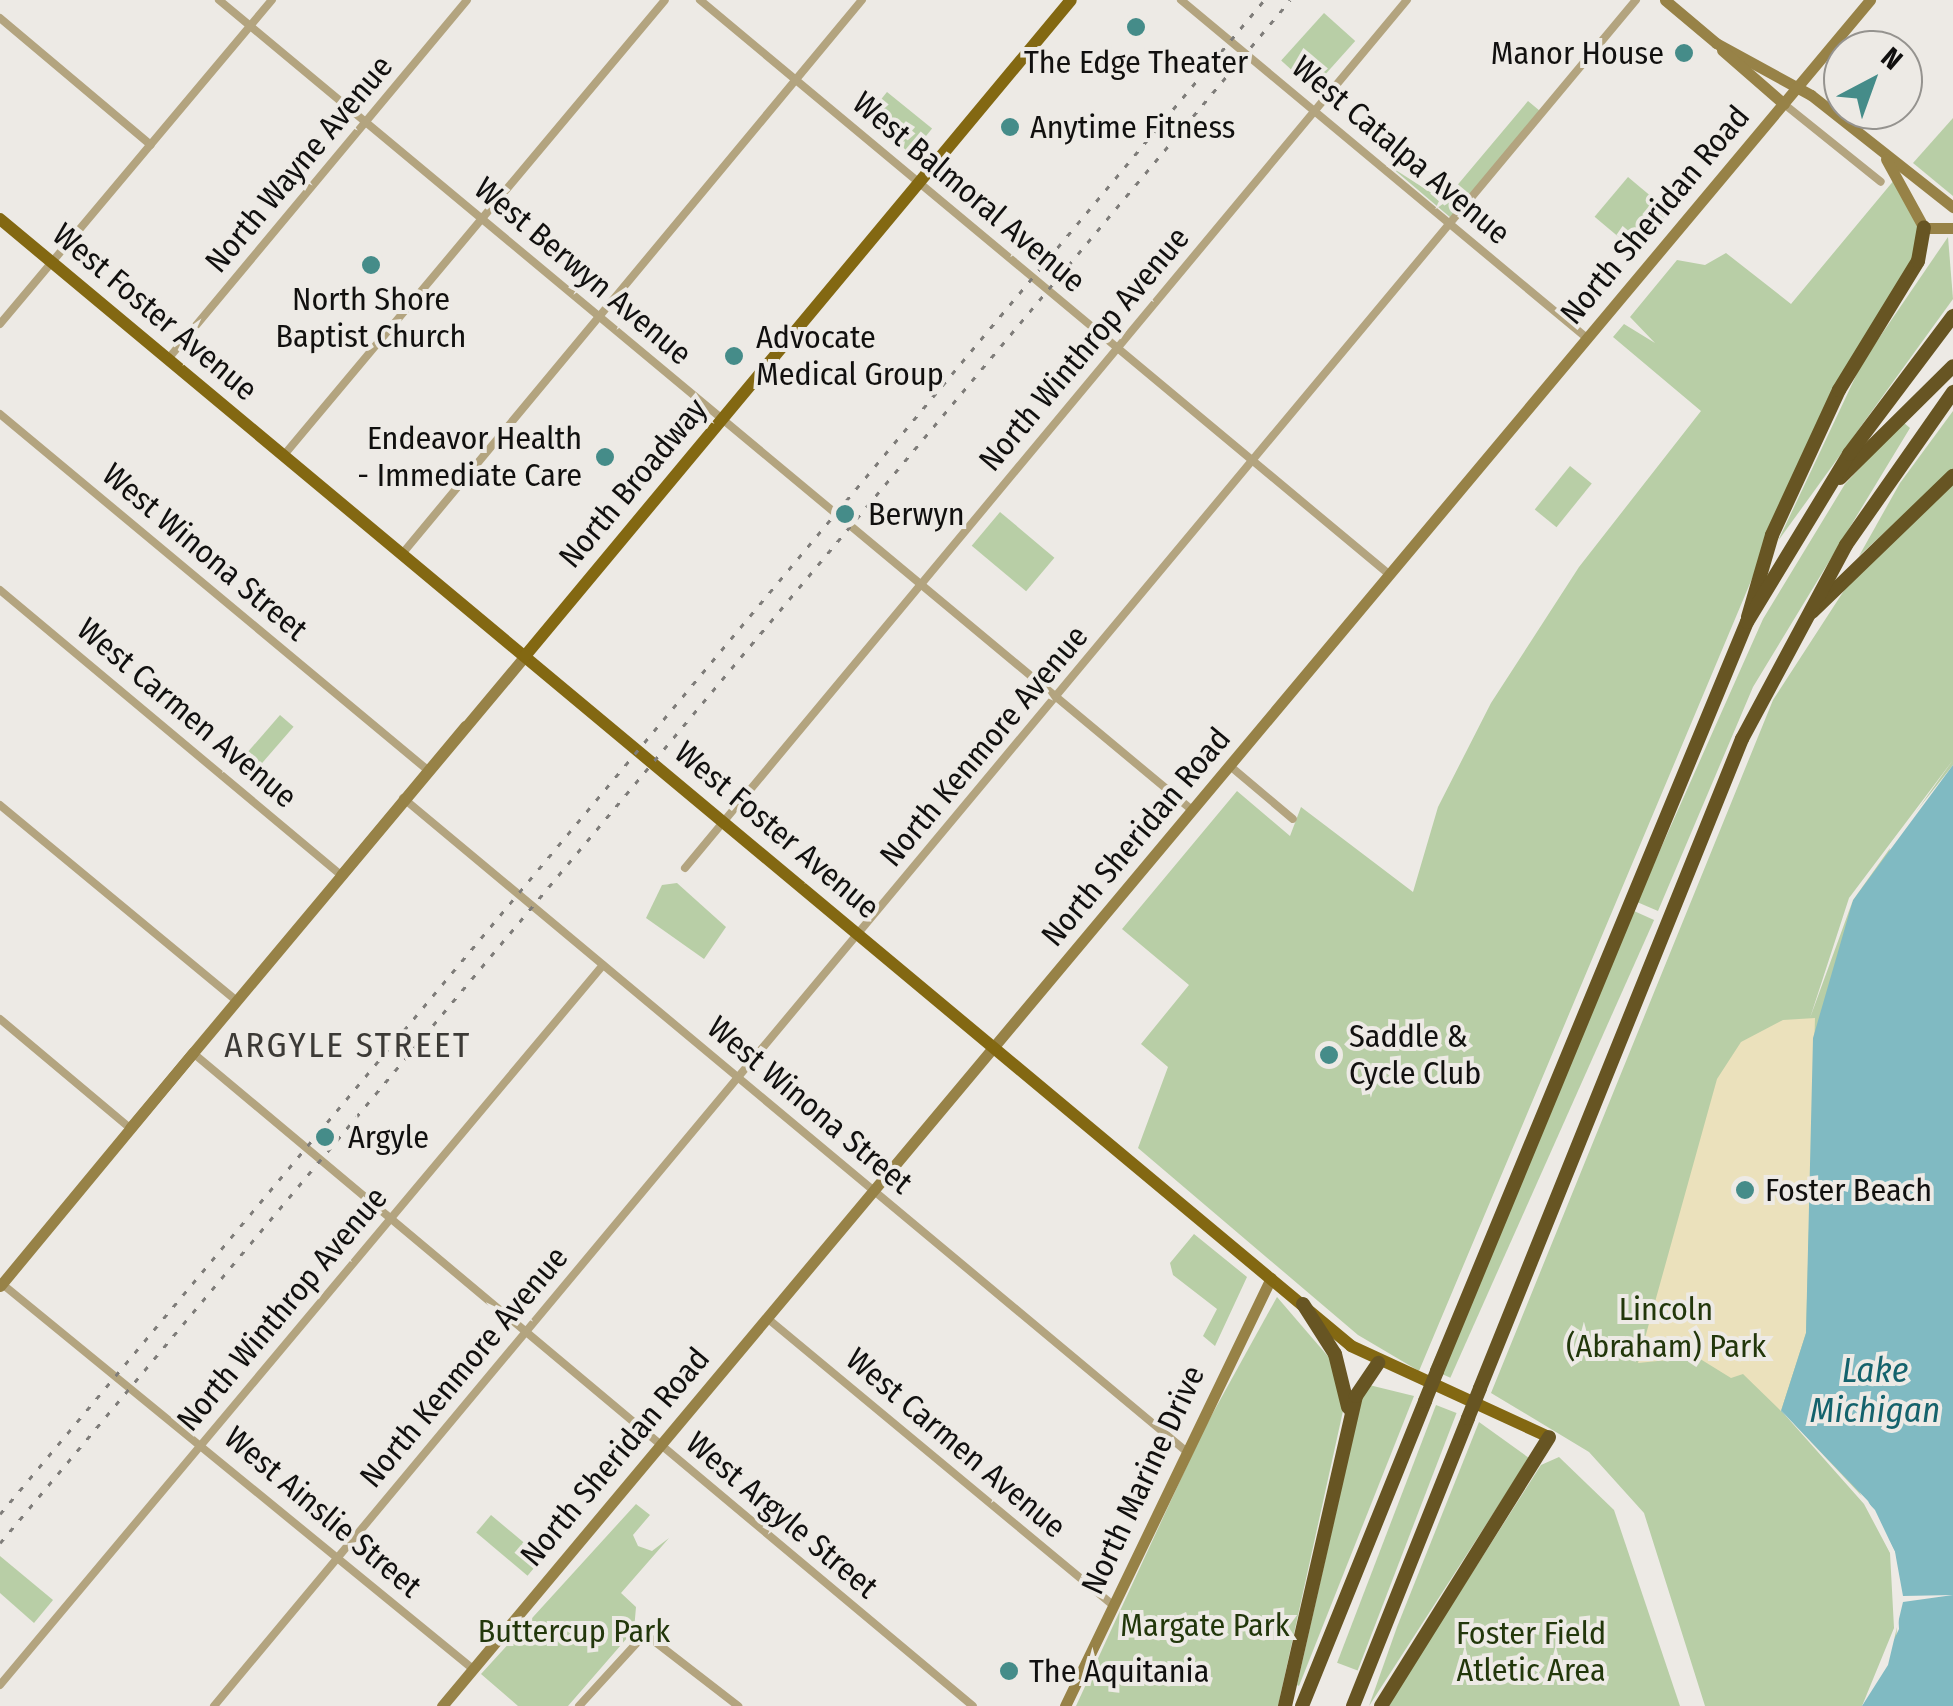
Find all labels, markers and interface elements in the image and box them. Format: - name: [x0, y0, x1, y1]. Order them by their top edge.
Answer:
- marker: The Edge Theater: [1125, 16, 1147, 38]
- north arrow: [1823, 30, 1923, 130]
- place label: Manor House: [1491, 34, 1664, 72]
- text: N: [1875, 41, 1909, 76]
- marker: Manor House: [1673, 42, 1695, 64]
- place label: The Edge Theater: [1024, 43, 1248, 81]
- street label: North Wayne Avenue: [197, 48, 401, 280]
- street label: West Catalpa Avenue: [1284, 48, 1518, 252]
- street label: West Balmoral Avenue: [845, 84, 1093, 300]
- street label: North Sheridan Road: [1552, 98, 1758, 332]
- place label: Anytime Fitness: [1030, 108, 1235, 146]
- marker: Anytime Fitness: [999, 116, 1021, 138]
- street label: West Berwyn Avenue: [467, 169, 699, 373]
- street label: West Foster Avenue: [45, 215, 265, 409]
- street label: North Winthrop Avenue: [971, 219, 1197, 479]
- marker: North Shore Baptist Church: [360, 254, 382, 276]
- place label: North Shore Baptist Church: [276, 281, 466, 356]
- place label: Advocate Medical Group: [756, 319, 944, 394]
- marker: Advocate Medical Group: [721, 343, 747, 369]
- street label: North Broadway: [551, 390, 715, 576]
- place label: Endeavor Health - Immediate Care: [357, 420, 582, 495]
- marker: Endeavor Health - Immediate Care: [592, 444, 618, 470]
- street label: West Winona Street: [95, 455, 315, 649]
- place label: Berwyn: [868, 495, 965, 533]
- marker: Berwyn: [832, 501, 858, 527]
- street label: West Carmen Avenue: [69, 610, 305, 816]
- street label: North Kenmore Avenue: [872, 618, 1096, 874]
- street label: North Sheridan Road: [1033, 720, 1239, 954]
- street label: West Foster Avenue: [667, 733, 887, 927]
- street label: West Winona Street: [700, 1008, 920, 1202]
- place label: Saddle & Cycle Club: [1349, 1018, 1481, 1093]
- district label: ARGYLE STREET: [224, 1024, 472, 1066]
- marker: Saddle & Cycle Club: [1318, 1044, 1340, 1066]
- place label: Argyle: [348, 1118, 429, 1156]
- marker: Argyle: [312, 1124, 338, 1150]
- place label: Foster Beach: [1765, 1171, 1932, 1209]
- street label: North Winthrop Avenue: [169, 1179, 395, 1439]
- marker: Foster Beach: [1734, 1179, 1756, 1201]
- street label: North Kenmore Avenue: [352, 1239, 576, 1495]
- park label: Lincoln (Abraham) Park: [1566, 1291, 1766, 1366]
- street label: North Sheridan Road: [512, 1340, 718, 1574]
- street label: West Carmen Avenue: [838, 1340, 1074, 1546]
- water label: Lake Michigan: [1810, 1349, 1940, 1431]
- street label: North Marine Drive: [1073, 1360, 1213, 1600]
- street label: West Ainslie Street: [217, 1419, 429, 1605]
- street label: West Argyle Street: [678, 1424, 886, 1606]
- park label: Margate Park: [1120, 1606, 1290, 1644]
- park label: Buttercup Park: [478, 1612, 670, 1650]
- park label: Foster Field Atletic Area: [1456, 1615, 1606, 1690]
- place label: The Aquitania: [1029, 1652, 1209, 1690]
- marker: The Aquitania: [998, 1660, 1020, 1682]

